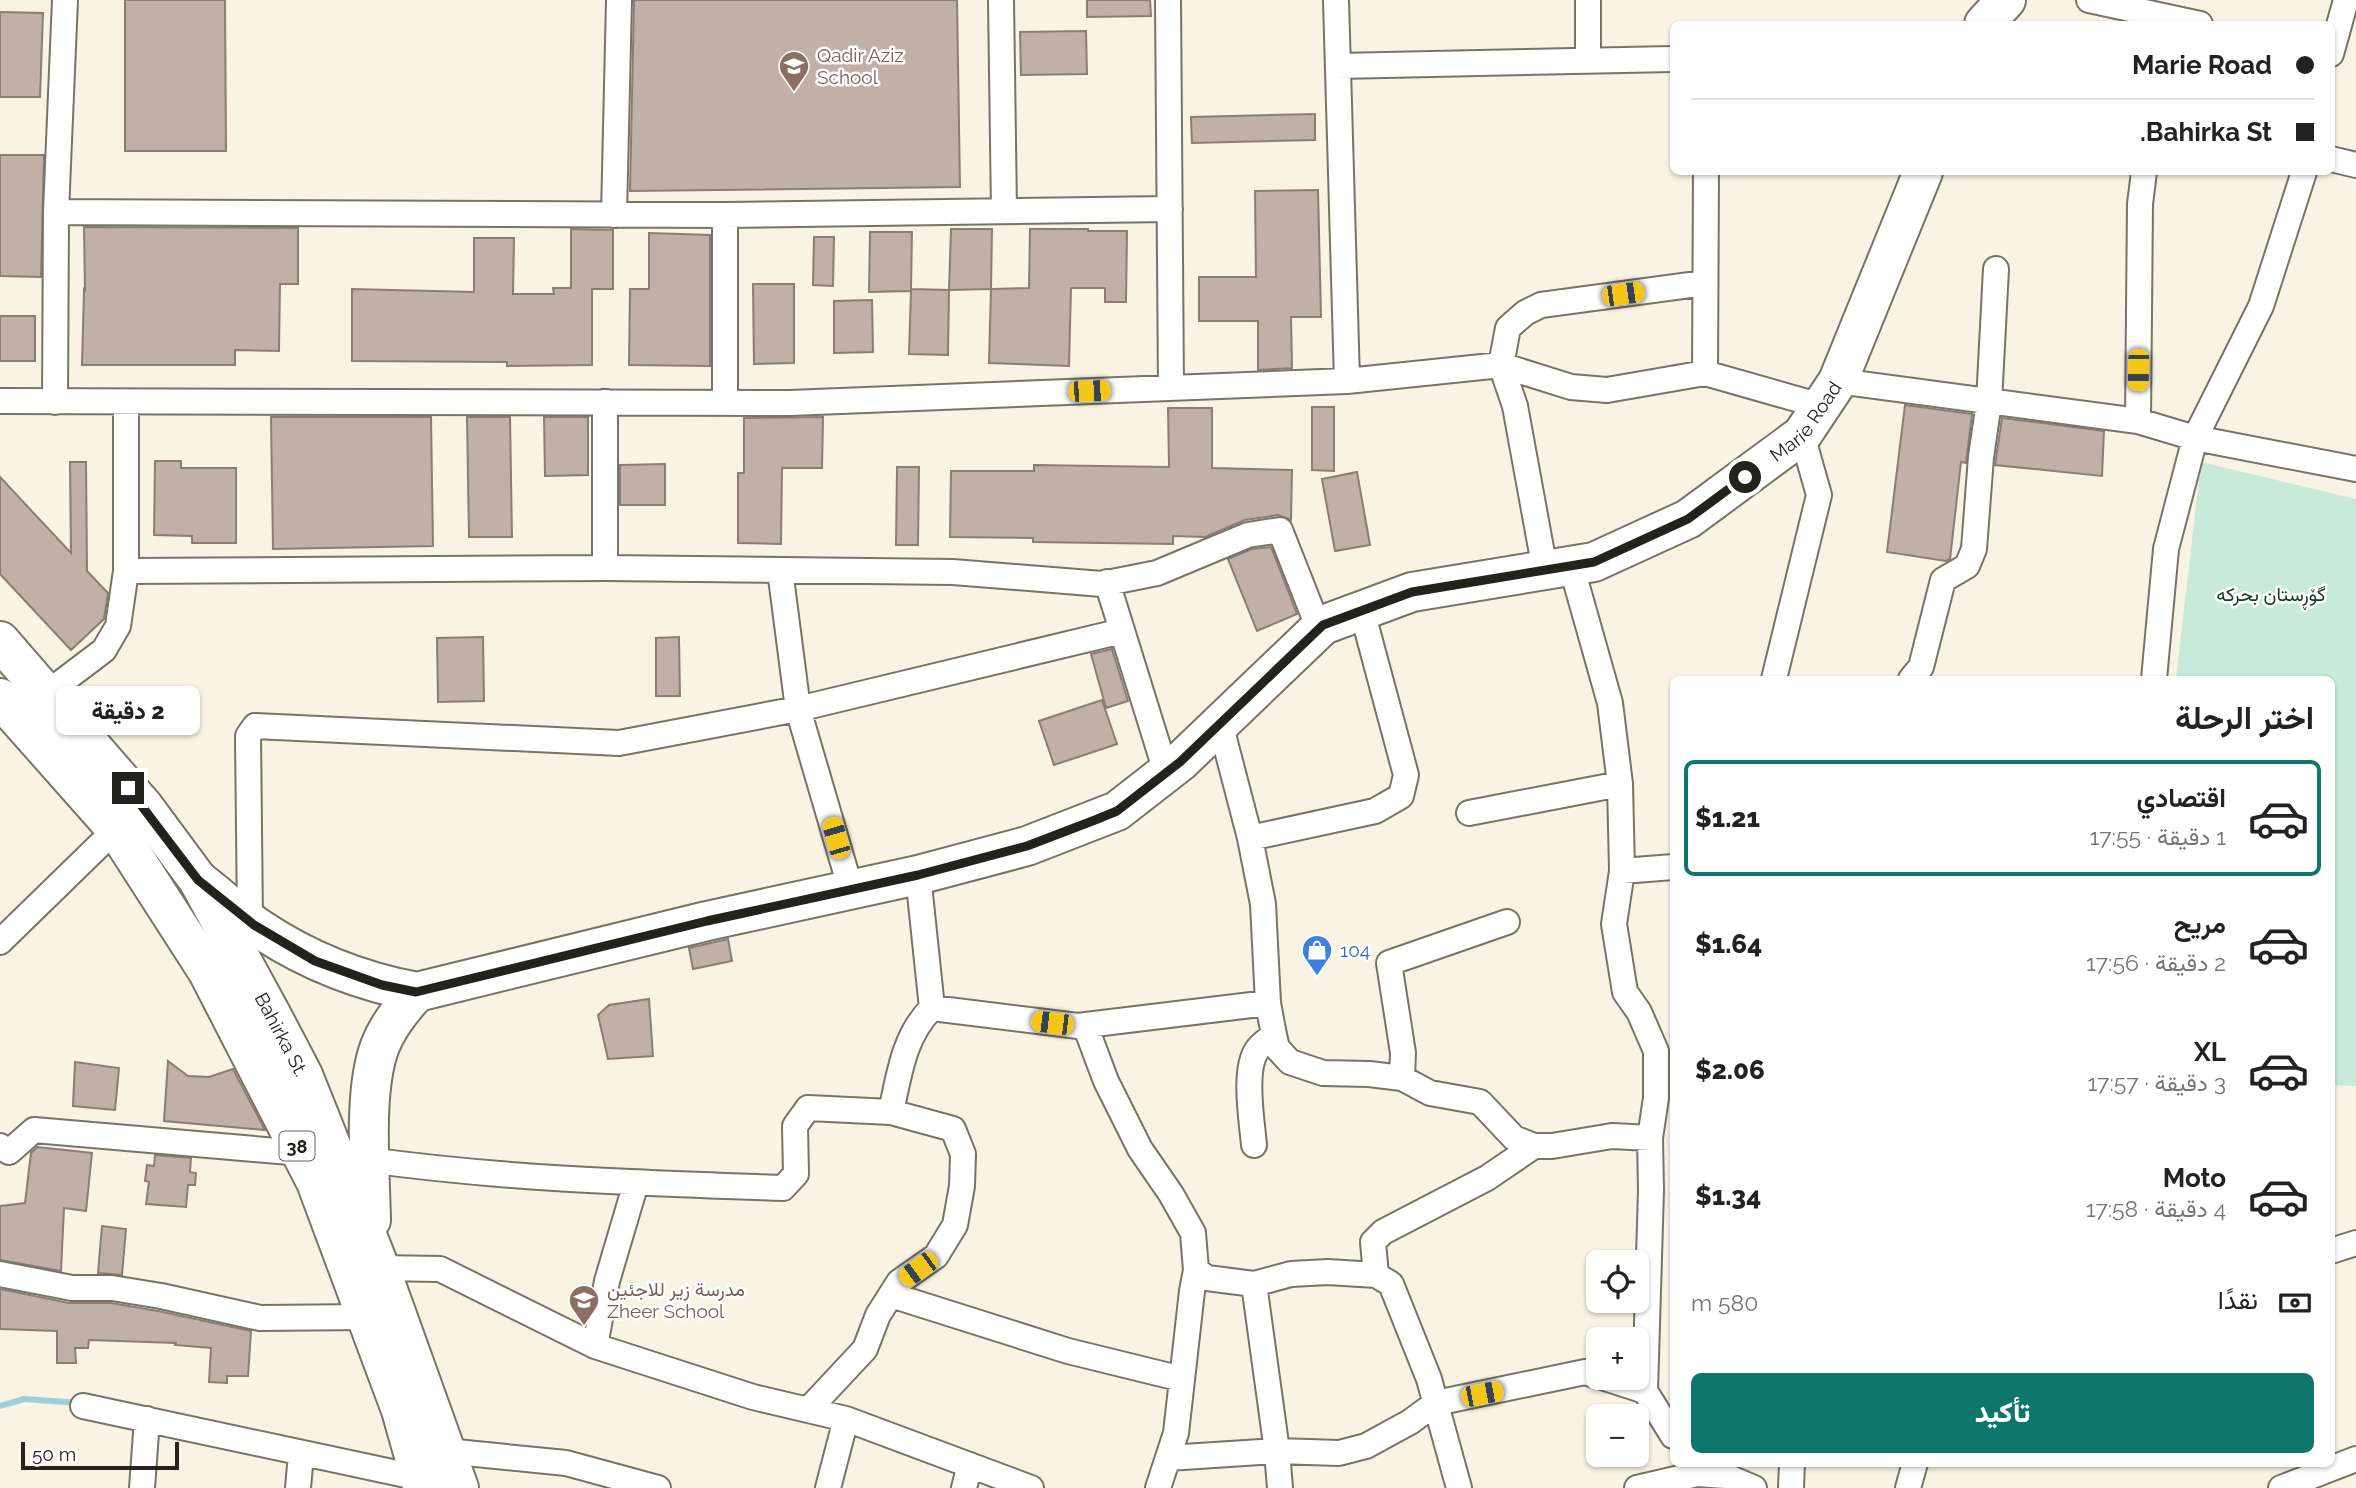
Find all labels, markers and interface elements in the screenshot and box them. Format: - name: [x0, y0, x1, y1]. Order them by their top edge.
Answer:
- place label: Qadir Aziz School: [817, 44, 904, 88]
- school or university icon: Qadir Aziz School: [777, 49, 811, 93]
- text: Marie Road: [2132, 50, 2272, 80]
- text: Bahirka St.: [2140, 117, 2272, 147]
- car: [1601, 281, 1646, 307]
- car: [2128, 349, 2149, 391]
- street label: Marie Road: [1766, 377, 1846, 466]
- car: [1068, 380, 1111, 402]
- route start: [1729, 461, 1761, 493]
- park label: گۆڕستان بحركه‌: [2216, 583, 2326, 610]
- callout: 2 دقيقة: [56, 686, 200, 736]
- text: 2 دقيقة: [91, 697, 165, 724]
- text: اختر الرحلة: [2175, 699, 2314, 736]
- route end: [112, 772, 144, 804]
- text: اقتصادي: [2137, 783, 2226, 813]
- icon: car: [2247, 787, 2310, 850]
- text: $1.21: [1695, 803, 1760, 833]
- car: [821, 815, 852, 861]
- text: 1 دقيقة · 17:55: [2090, 823, 2226, 850]
- text: مريح: [2174, 909, 2226, 939]
- icon: car: [2247, 913, 2310, 976]
- text: $1.64: [1695, 929, 1762, 959]
- shop icon: 104: [1300, 933, 1334, 977]
- place label: 104: [1340, 939, 1370, 961]
- text: 2 دقيقة · 17:56: [2086, 949, 2226, 976]
- street label: Bahirka St.: [250, 989, 313, 1080]
- car: [1030, 1010, 1075, 1036]
- text: XL: [2194, 1037, 2226, 1067]
- icon: car: [2247, 1039, 2310, 1102]
- text: $2.06: [1695, 1055, 1765, 1085]
- text: 3 دقيقة · 17:57: [2087, 1069, 2226, 1096]
- road number: 38: [280, 1132, 314, 1161]
- text: Moto: [2163, 1163, 2226, 1193]
- icon: car: [2247, 1165, 2310, 1228]
- text: $1.34: [1695, 1181, 1761, 1211]
- text: 4 دقيقة · 17:58: [2086, 1195, 2226, 1222]
- car: [895, 1248, 942, 1290]
- map controls: [1586, 1250, 1649, 1467]
- button: locate: [1586, 1250, 1649, 1313]
- place label: مدرسة زير للاجئين Zheer School: [607, 1278, 745, 1322]
- school or university icon: مدرسة زير للاجئين Zheer School: [567, 1283, 601, 1327]
- icon: cash: [2276, 1284, 2314, 1322]
- text: نقدًا: [2218, 1285, 2258, 1315]
- text: 580 m: [1691, 1289, 1758, 1316]
- button: +: [1586, 1327, 1649, 1390]
- button: تأكيد: [1691, 1373, 2314, 1453]
- car: [1460, 1380, 1505, 1408]
- button: −: [1586, 1404, 1649, 1467]
- scale bar: [21, 1439, 178, 1471]
- text: 50 m: [32, 1443, 76, 1465]

